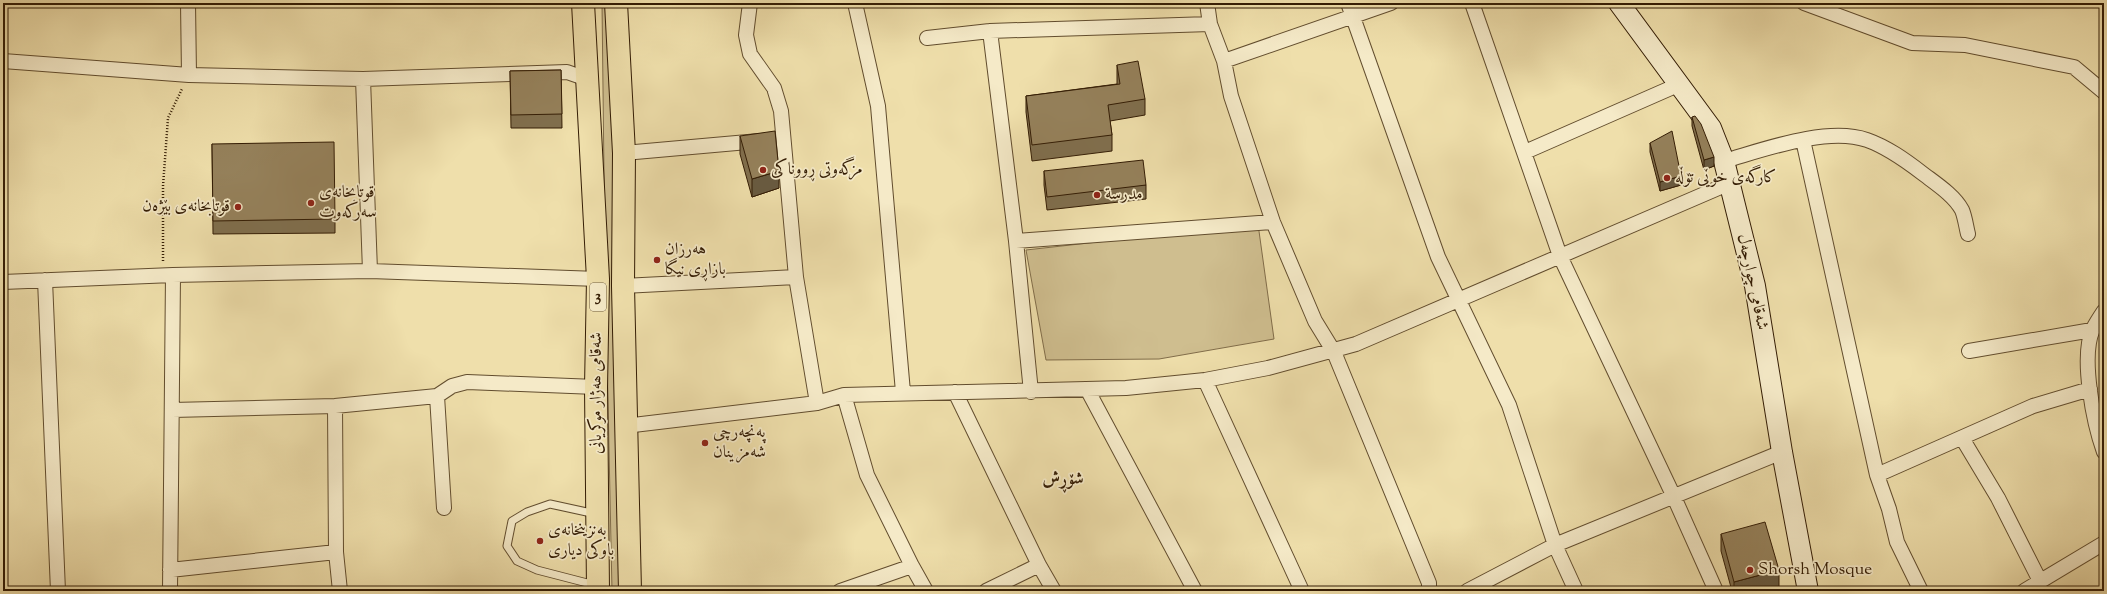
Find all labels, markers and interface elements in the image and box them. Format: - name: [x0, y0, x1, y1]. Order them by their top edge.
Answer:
- place label: مزگەوتی ڕووناکی: [771, 156, 863, 182]
- place label: کارگەی خوێی تۆڵە: [1675, 164, 1777, 190]
- marker: مزگەوتی ڕووناکی: [758, 165, 768, 175]
- marker: کارگەی خوێی تۆڵە: [1662, 173, 1672, 183]
- place label: قوتابخانەی سەرکەوت: [319, 181, 377, 225]
- place label: مدرسة: [1105, 183, 1143, 207]
- marker: مدرسة: [1092, 190, 1102, 200]
- place label: قوتابخانەی بێژەن: [142, 195, 230, 219]
- marker: قوتابخانەی سەرکەوت: [306, 198, 316, 208]
- marker: قوتابخانەی بێژەن: [233, 202, 243, 212]
- street label: شەقامی چوارچەل: [1730, 232, 1774, 332]
- place label: هەرزان بازاڕی نیگا: [665, 238, 726, 282]
- marker: هەرزان بازاڕی نیگا: [652, 255, 662, 265]
- road number: 3: [590, 283, 606, 311]
- street label: شەقامی ھەژار موکریانی: [585, 332, 609, 454]
- place label: پەنچەرچی شەمزینان: [713, 421, 766, 465]
- marker: پەنچەرچی شەمزینان: [700, 438, 710, 448]
- district label: شۆڕش: [1042, 467, 1084, 493]
- place label: بەنزینخانەی باوکی دیاری: [548, 519, 614, 563]
- marker: بەنزینخانەی باوکی دیاری: [535, 536, 545, 546]
- place label: Shorsh Mosque: [1758, 558, 1872, 582]
- marker: Shorsh Mosque: [1745, 565, 1755, 575]

